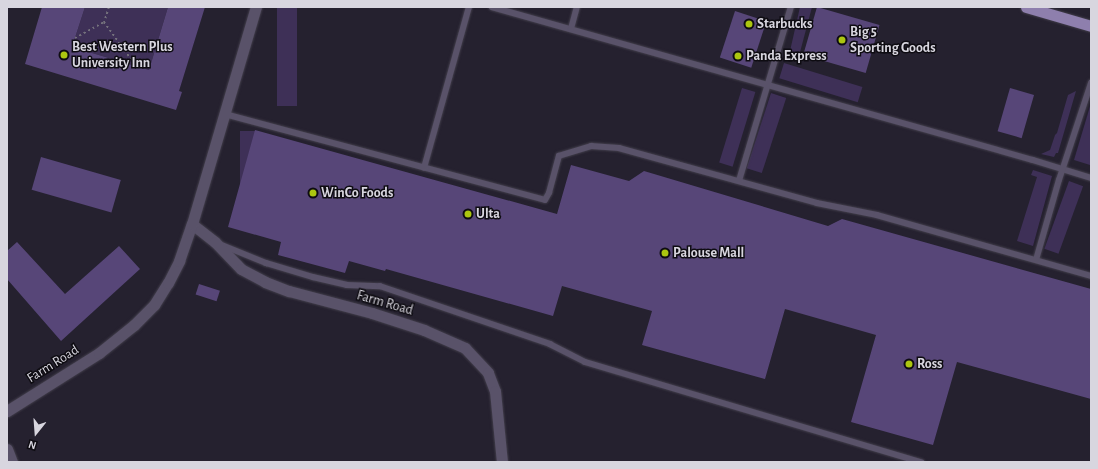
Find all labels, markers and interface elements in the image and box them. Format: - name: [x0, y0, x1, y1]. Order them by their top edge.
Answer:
- place label: Starbucks: [757, 16, 812, 32]
- marker: Starbucks: [744, 19, 754, 29]
- place label: Big 5 Sporting Goods: [850, 24, 936, 56]
- marker: Big 5 Sporting Goods: [837, 35, 847, 45]
- place label: Best Western Plus University Inn: [72, 39, 173, 72]
- place label: Panda Express: [746, 48, 827, 64]
- marker: Best Western Plus University Inn: [59, 50, 69, 60]
- marker: Panda Express: [733, 51, 743, 61]
- place label: WinCo Foods: [321, 185, 393, 201]
- marker: WinCo Foods: [308, 188, 318, 198]
- place label: Ulta: [476, 206, 500, 222]
- marker: Ulta: [463, 209, 473, 219]
- place label: Palouse Mall: [673, 245, 744, 261]
- marker: Palouse Mall: [660, 248, 670, 258]
- street label: Farm Road: [355, 287, 415, 319]
- street label: Farm Road: [24, 342, 82, 386]
- place label: Ross: [917, 356, 942, 372]
- marker: Ross: [904, 359, 914, 369]
- north arrow: [16, 413, 56, 453]
- text: N: [27, 439, 38, 451]

